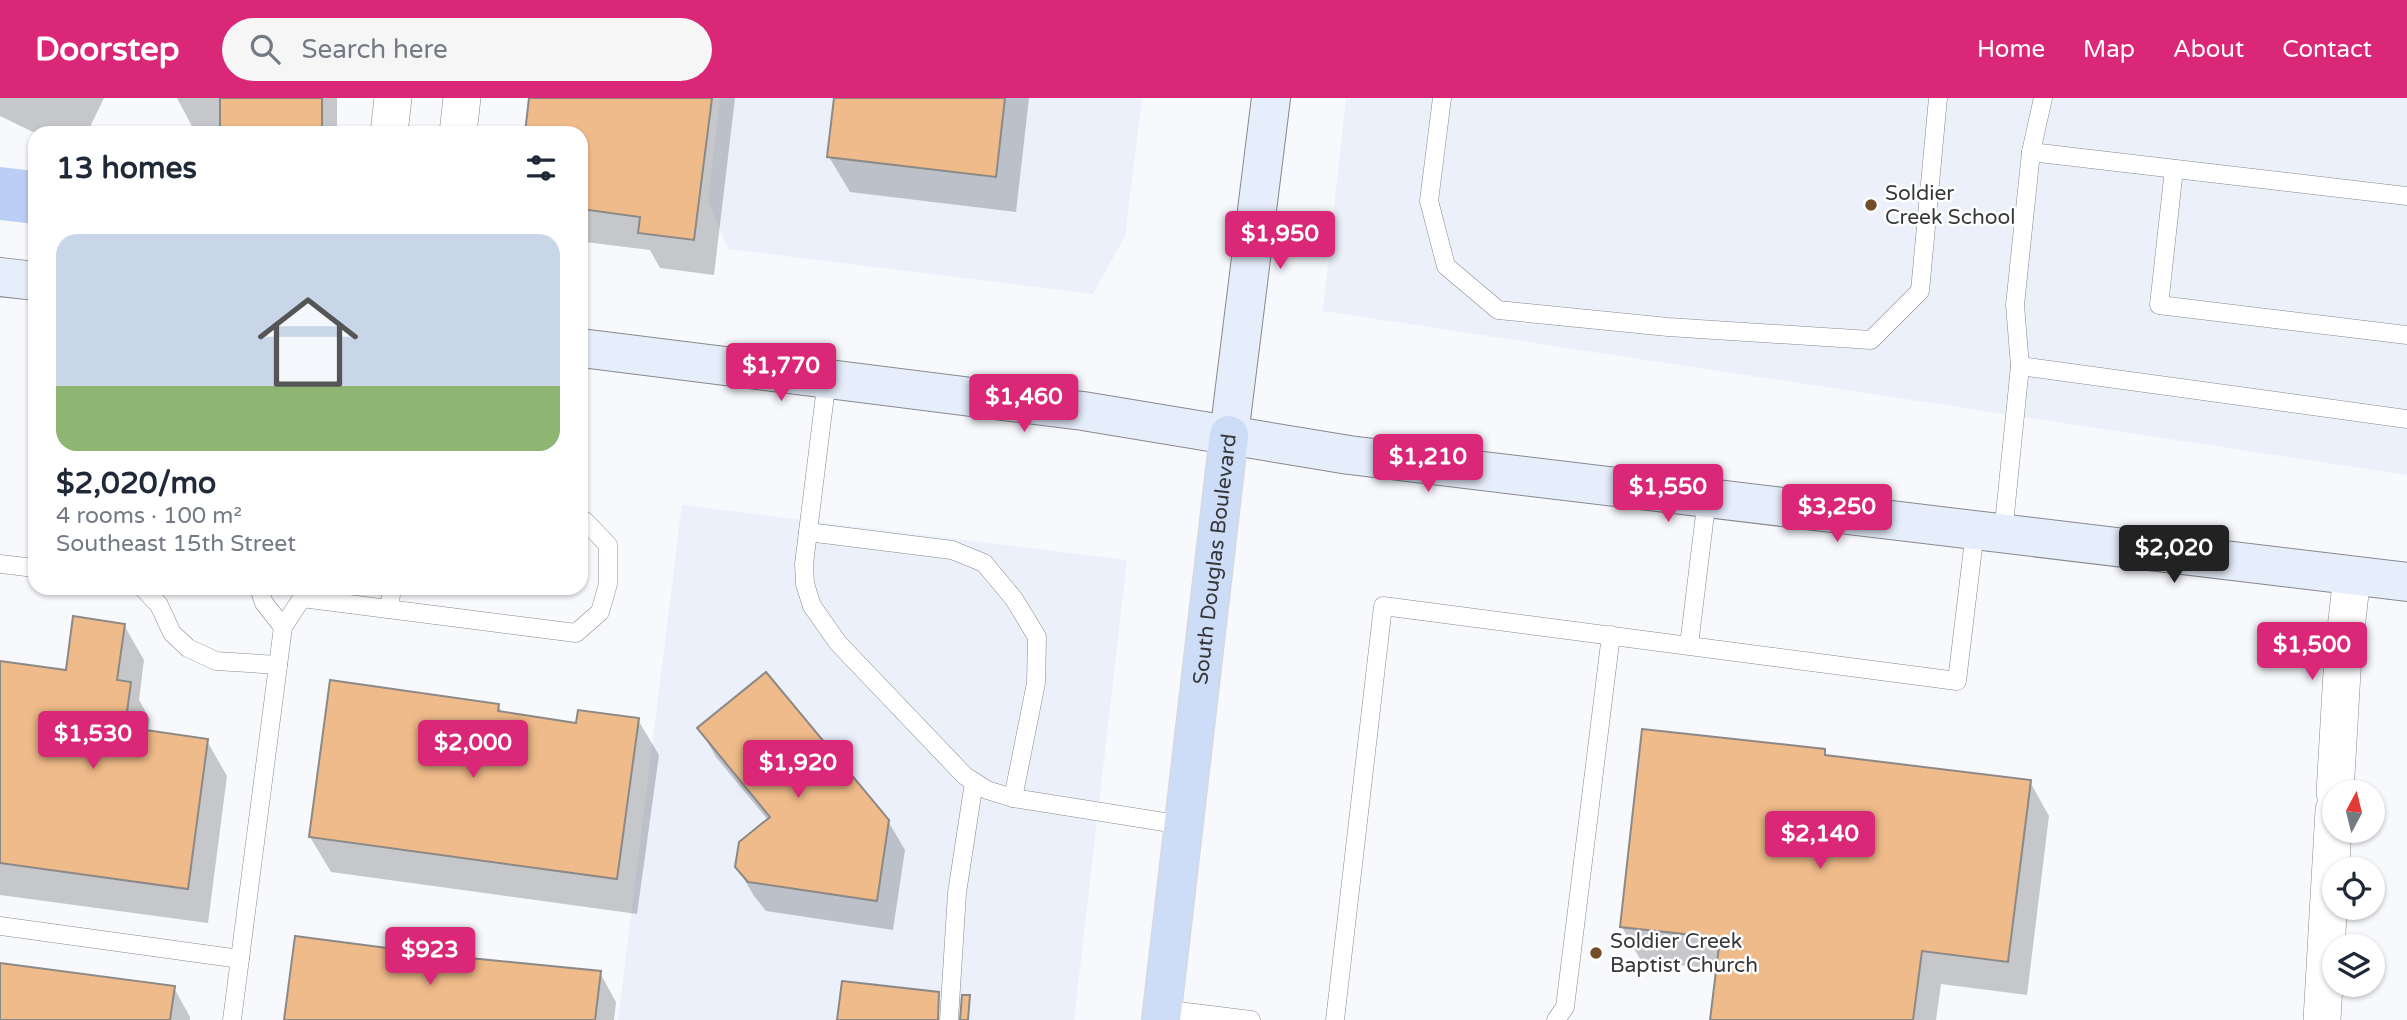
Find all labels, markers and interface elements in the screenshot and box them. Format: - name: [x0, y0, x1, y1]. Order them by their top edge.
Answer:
- search box: [222, 18, 712, 81]
- text: Doorstep: [35, 30, 180, 69]
- icon: search: [246, 30, 284, 68]
- text: Search here: [302, 34, 448, 65]
- text: Home: [1977, 35, 2045, 64]
- text: Map: [2083, 35, 2135, 64]
- text: About: [2173, 35, 2244, 64]
- text: Contact: [2282, 35, 2372, 64]
- icon: filters: [522, 149, 560, 187]
- text: 13 homes: [56, 150, 197, 187]
- place label: Soldier Creek School: [1885, 181, 2016, 230]
- marker: Soldier Creek School: [1863, 197, 1879, 213]
- pin: $1,950: [1223, 212, 1337, 271]
- text: $1,950: [1241, 220, 1319, 248]
- icon: home: [245, 279, 371, 405]
- pin: $1,770: [724, 344, 838, 403]
- text: $1,770: [742, 352, 820, 380]
- pin: $1,460: [967, 374, 1081, 434]
- text: $1,460: [985, 383, 1063, 411]
- street label: South Douglas Boulevard: [1188, 432, 1242, 686]
- pin: $1,210: [1371, 434, 1485, 494]
- text: $1,210: [1389, 443, 1467, 471]
- pin: $1,550: [1611, 464, 1725, 524]
- text: $2,020/mo: [56, 465, 216, 502]
- text: $1,550: [1629, 473, 1707, 501]
- pin: $3,250: [1780, 484, 1894, 544]
- text: $3,250: [1798, 493, 1876, 521]
- text: 4 rooms · 100 m²: [56, 502, 242, 530]
- pin: $2,020: [2117, 526, 2231, 585]
- text: Southeast 15th Street: [56, 530, 296, 558]
- text: $2,020: [2135, 534, 2213, 562]
- pin: $1,500: [2255, 622, 2369, 682]
- text: $1,500: [2273, 631, 2351, 659]
- pin: $1,530: [36, 712, 150, 771]
- text: $1,530: [54, 720, 132, 748]
- pin: $2,000: [416, 720, 530, 780]
- text: $2,000: [434, 729, 512, 757]
- pin: $1,920: [741, 740, 855, 800]
- text: $1,920: [759, 749, 837, 777]
- north arrow: [2322, 780, 2385, 844]
- map controls: [2322, 780, 2385, 997]
- pin: $2,140: [1763, 812, 1877, 871]
- text: $2,140: [1781, 820, 1859, 848]
- button: locate: [2322, 857, 2385, 920]
- pin: $923: [389, 928, 471, 987]
- place label: Soldier Creek Baptist Church: [1610, 929, 1758, 978]
- button: layers: [2322, 934, 2385, 997]
- text: $923: [401, 936, 459, 964]
- marker: Soldier Creek Baptist Church: [1588, 945, 1604, 961]

